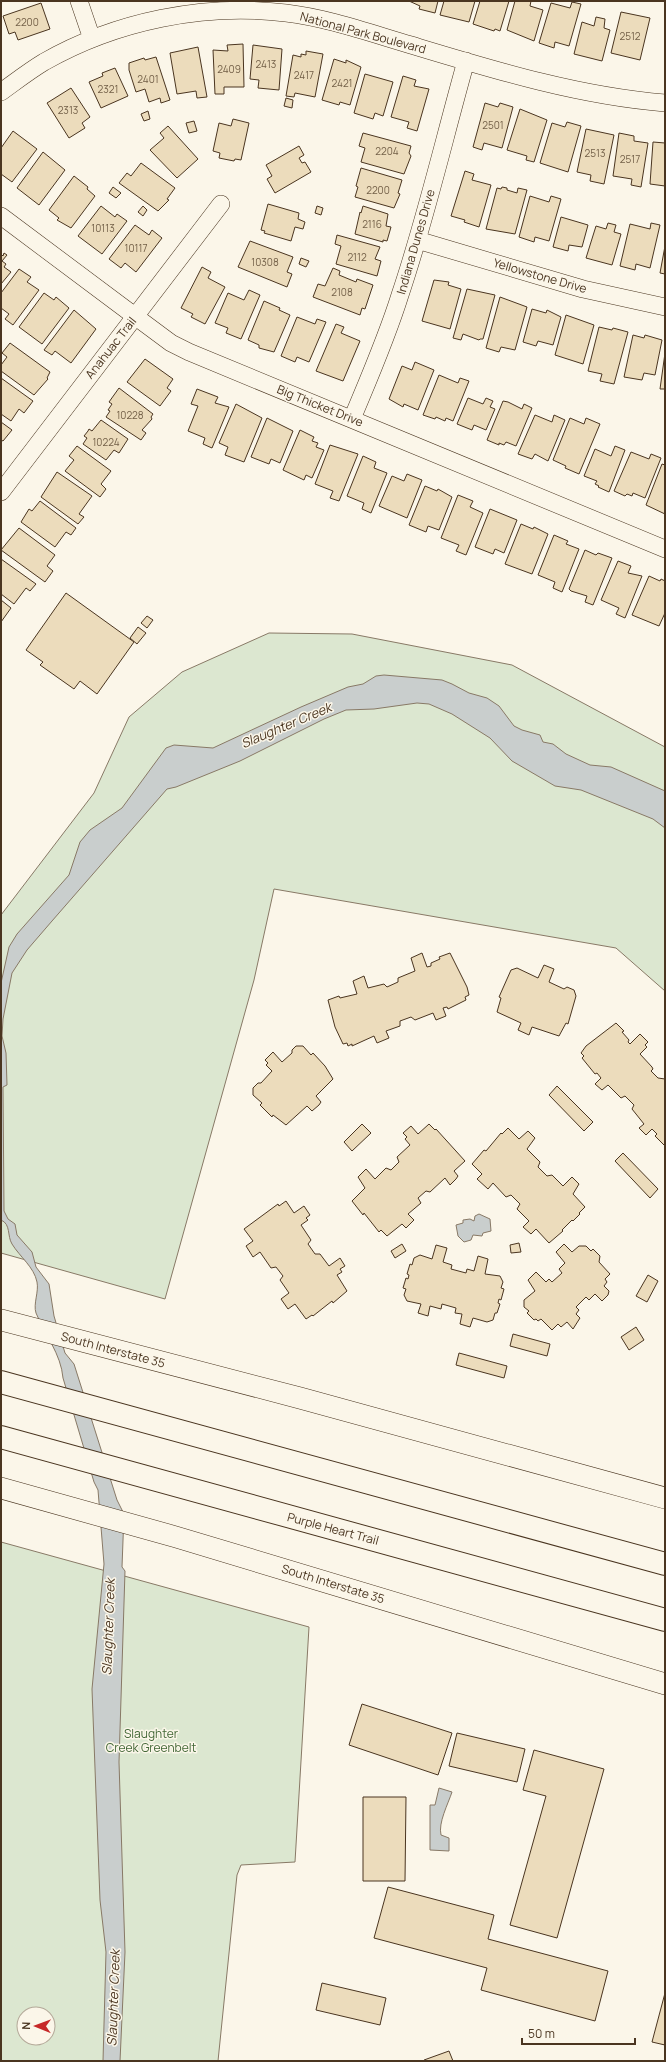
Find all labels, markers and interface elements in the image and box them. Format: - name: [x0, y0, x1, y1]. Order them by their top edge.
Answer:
- street label: National Park Boulevard: [298, 8, 428, 58]
- house number: 2200: [15, 15, 39, 29]
- house number: 2512: [619, 29, 641, 43]
- house number: 2413: [256, 57, 276, 71]
- house number: 2409: [217, 62, 241, 76]
- house number: 2417: [294, 68, 314, 82]
- house number: 2401: [137, 72, 159, 86]
- house number: 2421: [332, 76, 353, 90]
- house number: 2321: [98, 82, 118, 96]
- house number: 2313: [58, 103, 78, 117]
- house number: 2501: [482, 118, 504, 132]
- house number: 2204: [375, 144, 399, 158]
- house number: 2513: [585, 146, 605, 160]
- house number: 2517: [620, 152, 640, 166]
- house number: 2200: [366, 183, 390, 197]
- street label: Indiana Dunes Drive: [392, 187, 439, 296]
- house number: 2116: [362, 217, 382, 231]
- house number: 10113: [91, 221, 115, 235]
- house number: 10117: [125, 241, 147, 255]
- house number: 2112: [347, 250, 367, 264]
- street label: Yellowstone Drive: [491, 254, 589, 297]
- house number: 10308: [251, 255, 279, 269]
- house number: 2108: [331, 285, 353, 299]
- street label: Anahuac Trail: [81, 313, 140, 382]
- street label: Big Thicket Drive: [275, 381, 366, 431]
- house number: 10228: [116, 408, 144, 422]
- house number: 10224: [92, 435, 120, 449]
- water label: Slaughter Creek: [238, 697, 336, 752]
- street label: South Interstate 35: [59, 1327, 167, 1372]
- street label: Purple Heart Trail: [285, 1508, 381, 1549]
- street label: South Interstate 35: [280, 1560, 387, 1607]
- water label: Slaughter Creek: [97, 1576, 119, 1676]
- park label: Slaughter Creek Greenbelt: [106, 1725, 196, 1756]
- water label: Slaughter Creek: [102, 1947, 124, 2047]
- north arrow: [16, 2006, 56, 2046]
- scale bar: [522, 2020, 635, 2046]
- text: N: [18, 2022, 33, 2030]
- text: 50 m: [528, 2025, 555, 2042]

